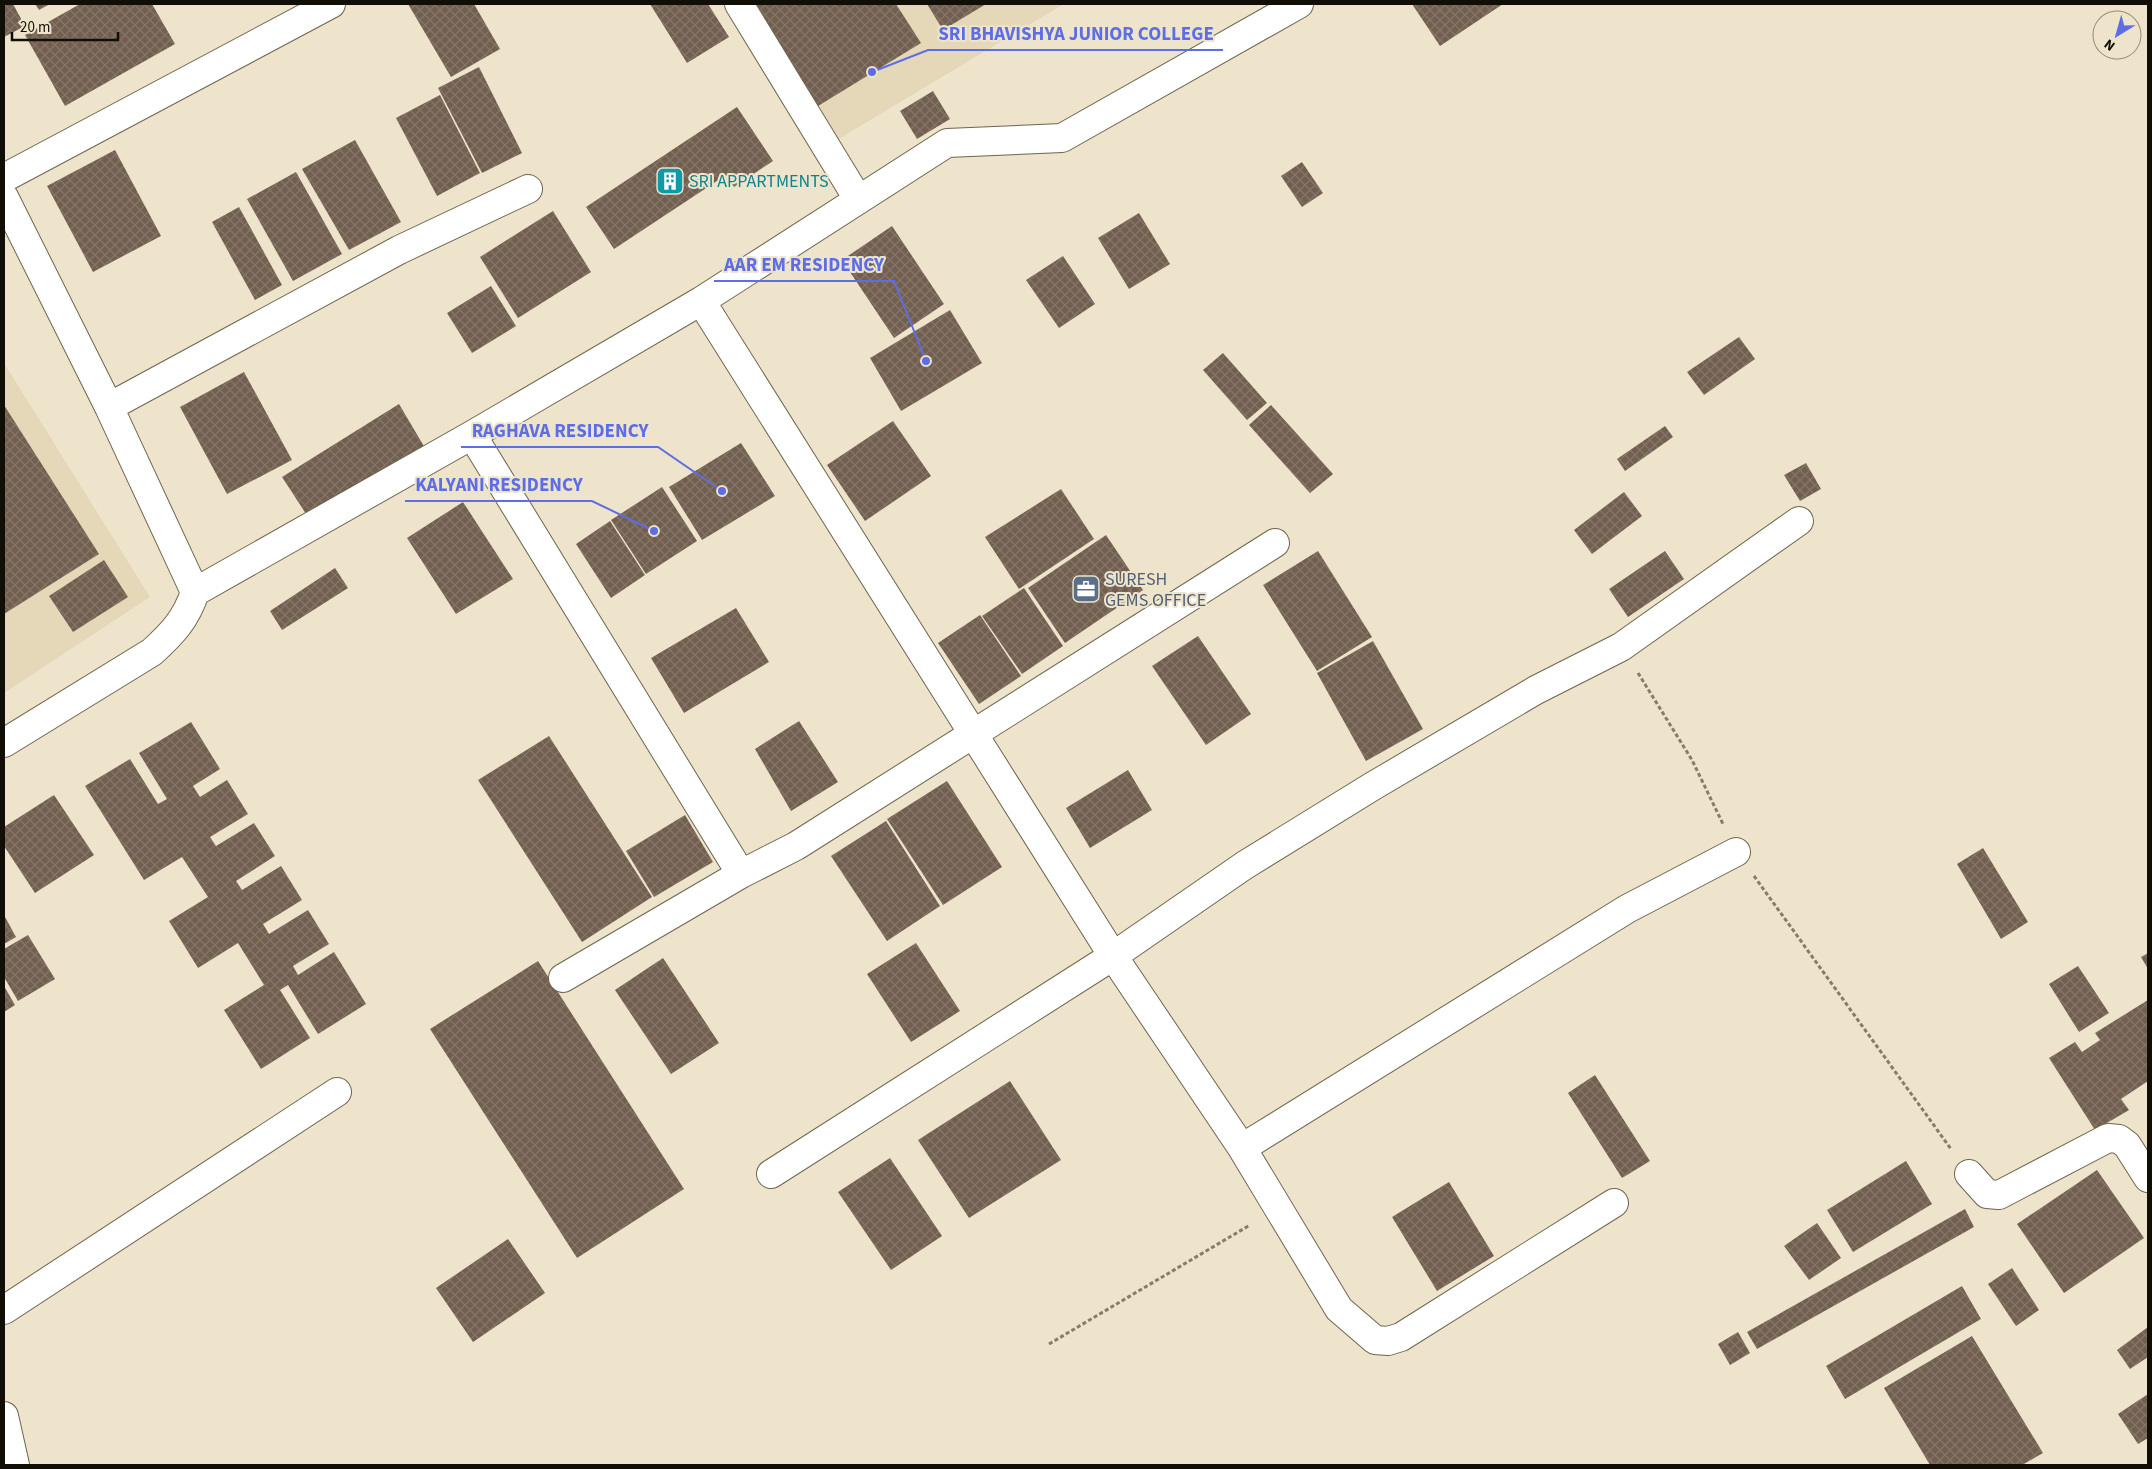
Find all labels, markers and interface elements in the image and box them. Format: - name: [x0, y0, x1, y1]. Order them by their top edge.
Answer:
- scale bar: [12, 10, 119, 42]
- north arrow: [2092, 10, 2142, 60]
- callout: SRI BHAVISHYA JUNIOR COLLEGE: [928, 16, 1223, 50]
- text: 20 m: [20, 17, 50, 38]
- text: SRI BHAVISHYA JUNIOR COLLEGE: [938, 21, 1214, 48]
- text: N: [2100, 34, 2120, 55]
- building icon: SRI APPARTMENTS: [655, 166, 685, 196]
- place label: SRI APPARTMENTS: [689, 169, 829, 194]
- callout: AAR EM RESIDENCY: [714, 247, 894, 281]
- text: AAR EM RESIDENCY: [723, 252, 885, 279]
- callout: RAGHAVA RESIDENCY: [461, 413, 658, 447]
- text: RAGHAVA RESIDENCY: [472, 418, 649, 445]
- callout: KALYANI RESIDENCY: [405, 467, 592, 501]
- text: KALYANI RESIDENCY: [415, 472, 584, 499]
- place label: SURESH GEMS OFFICE: [1105, 567, 1206, 613]
- office icon: SURESH GEMS OFFICE: [1071, 574, 1101, 604]

